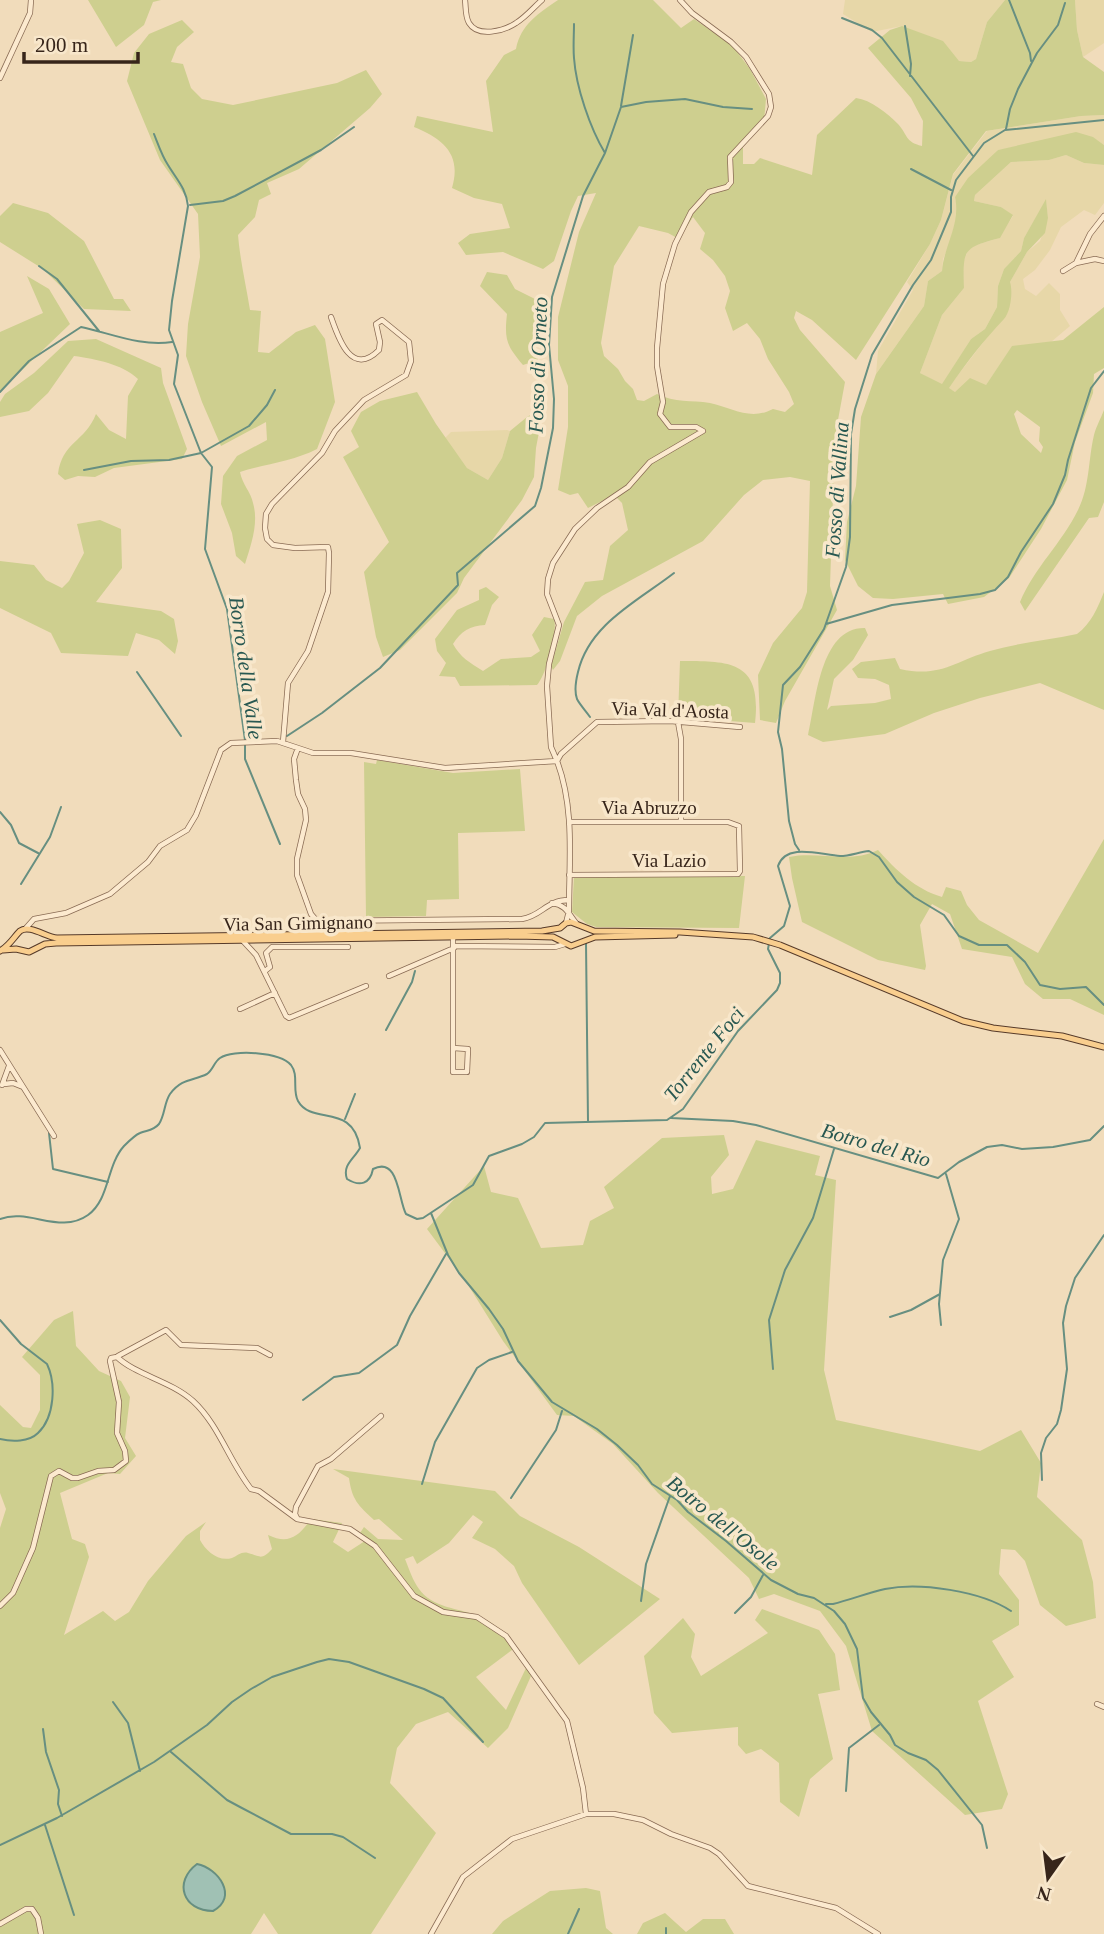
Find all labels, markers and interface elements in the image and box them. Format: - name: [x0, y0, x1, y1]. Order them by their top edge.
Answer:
- scale bar: [24, 21, 138, 65]
- text: 200 m: [35, 33, 88, 57]
- water label: Fosso di Orneto: [524, 296, 552, 435]
- water label: Fosso di Vallina: [820, 421, 854, 560]
- water label: Borro della Valle: [224, 595, 268, 741]
- street label: Via Val d'Aosta: [611, 697, 730, 723]
- street label: Via Abruzzo: [601, 797, 697, 818]
- street label: Via Lazio: [632, 850, 706, 871]
- street label: Via San Gimignano: [223, 911, 373, 935]
- water label: Torrente Foci: [659, 1002, 749, 1106]
- water label: Botro del Rio: [819, 1118, 933, 1172]
- water label: Botro dell'Osole: [662, 1470, 784, 1576]
- north arrow: [1013, 1843, 1083, 1913]
- text: N: [1035, 1882, 1053, 1906]

